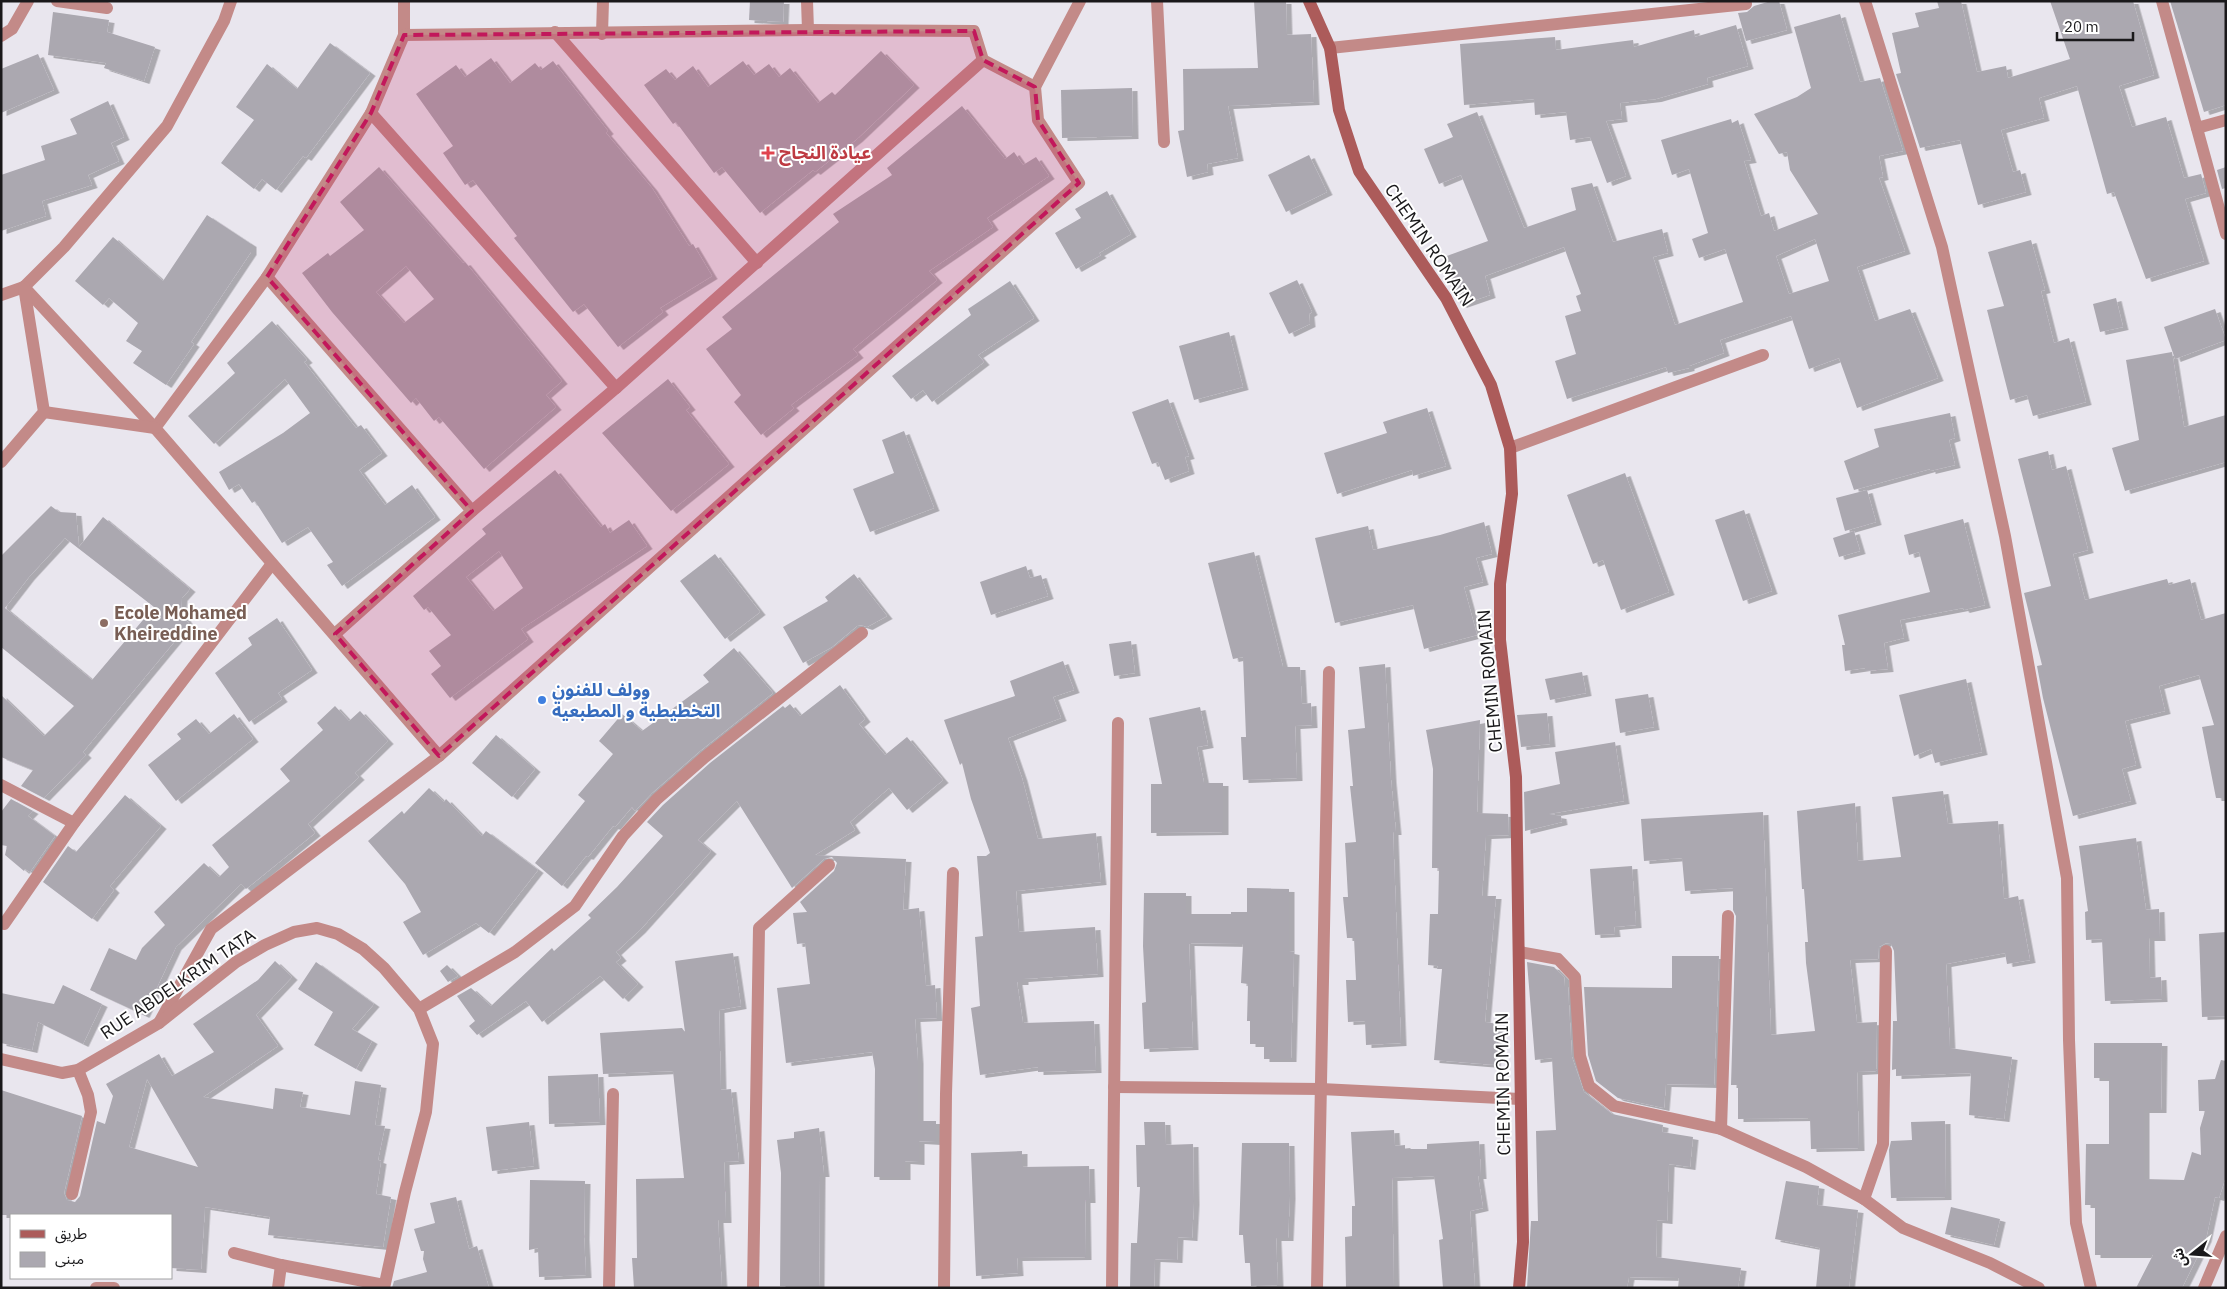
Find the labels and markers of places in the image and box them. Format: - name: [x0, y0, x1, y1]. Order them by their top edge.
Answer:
- place label: عيادة النجاح: [779, 141, 871, 166]
- marker: عيادة النجاح: [761, 146, 775, 160]
- place label: Ecole Mohamed Kheireddine: [114, 601, 247, 645]
- marker: Ecole Mohamed Kheireddine: [98, 617, 110, 629]
- place label: وولف للفنون التخطيطية و المطبعية: [552, 678, 720, 722]
- marker: وولف للفنون التخطيطية و المطبعية: [536, 694, 548, 706]

